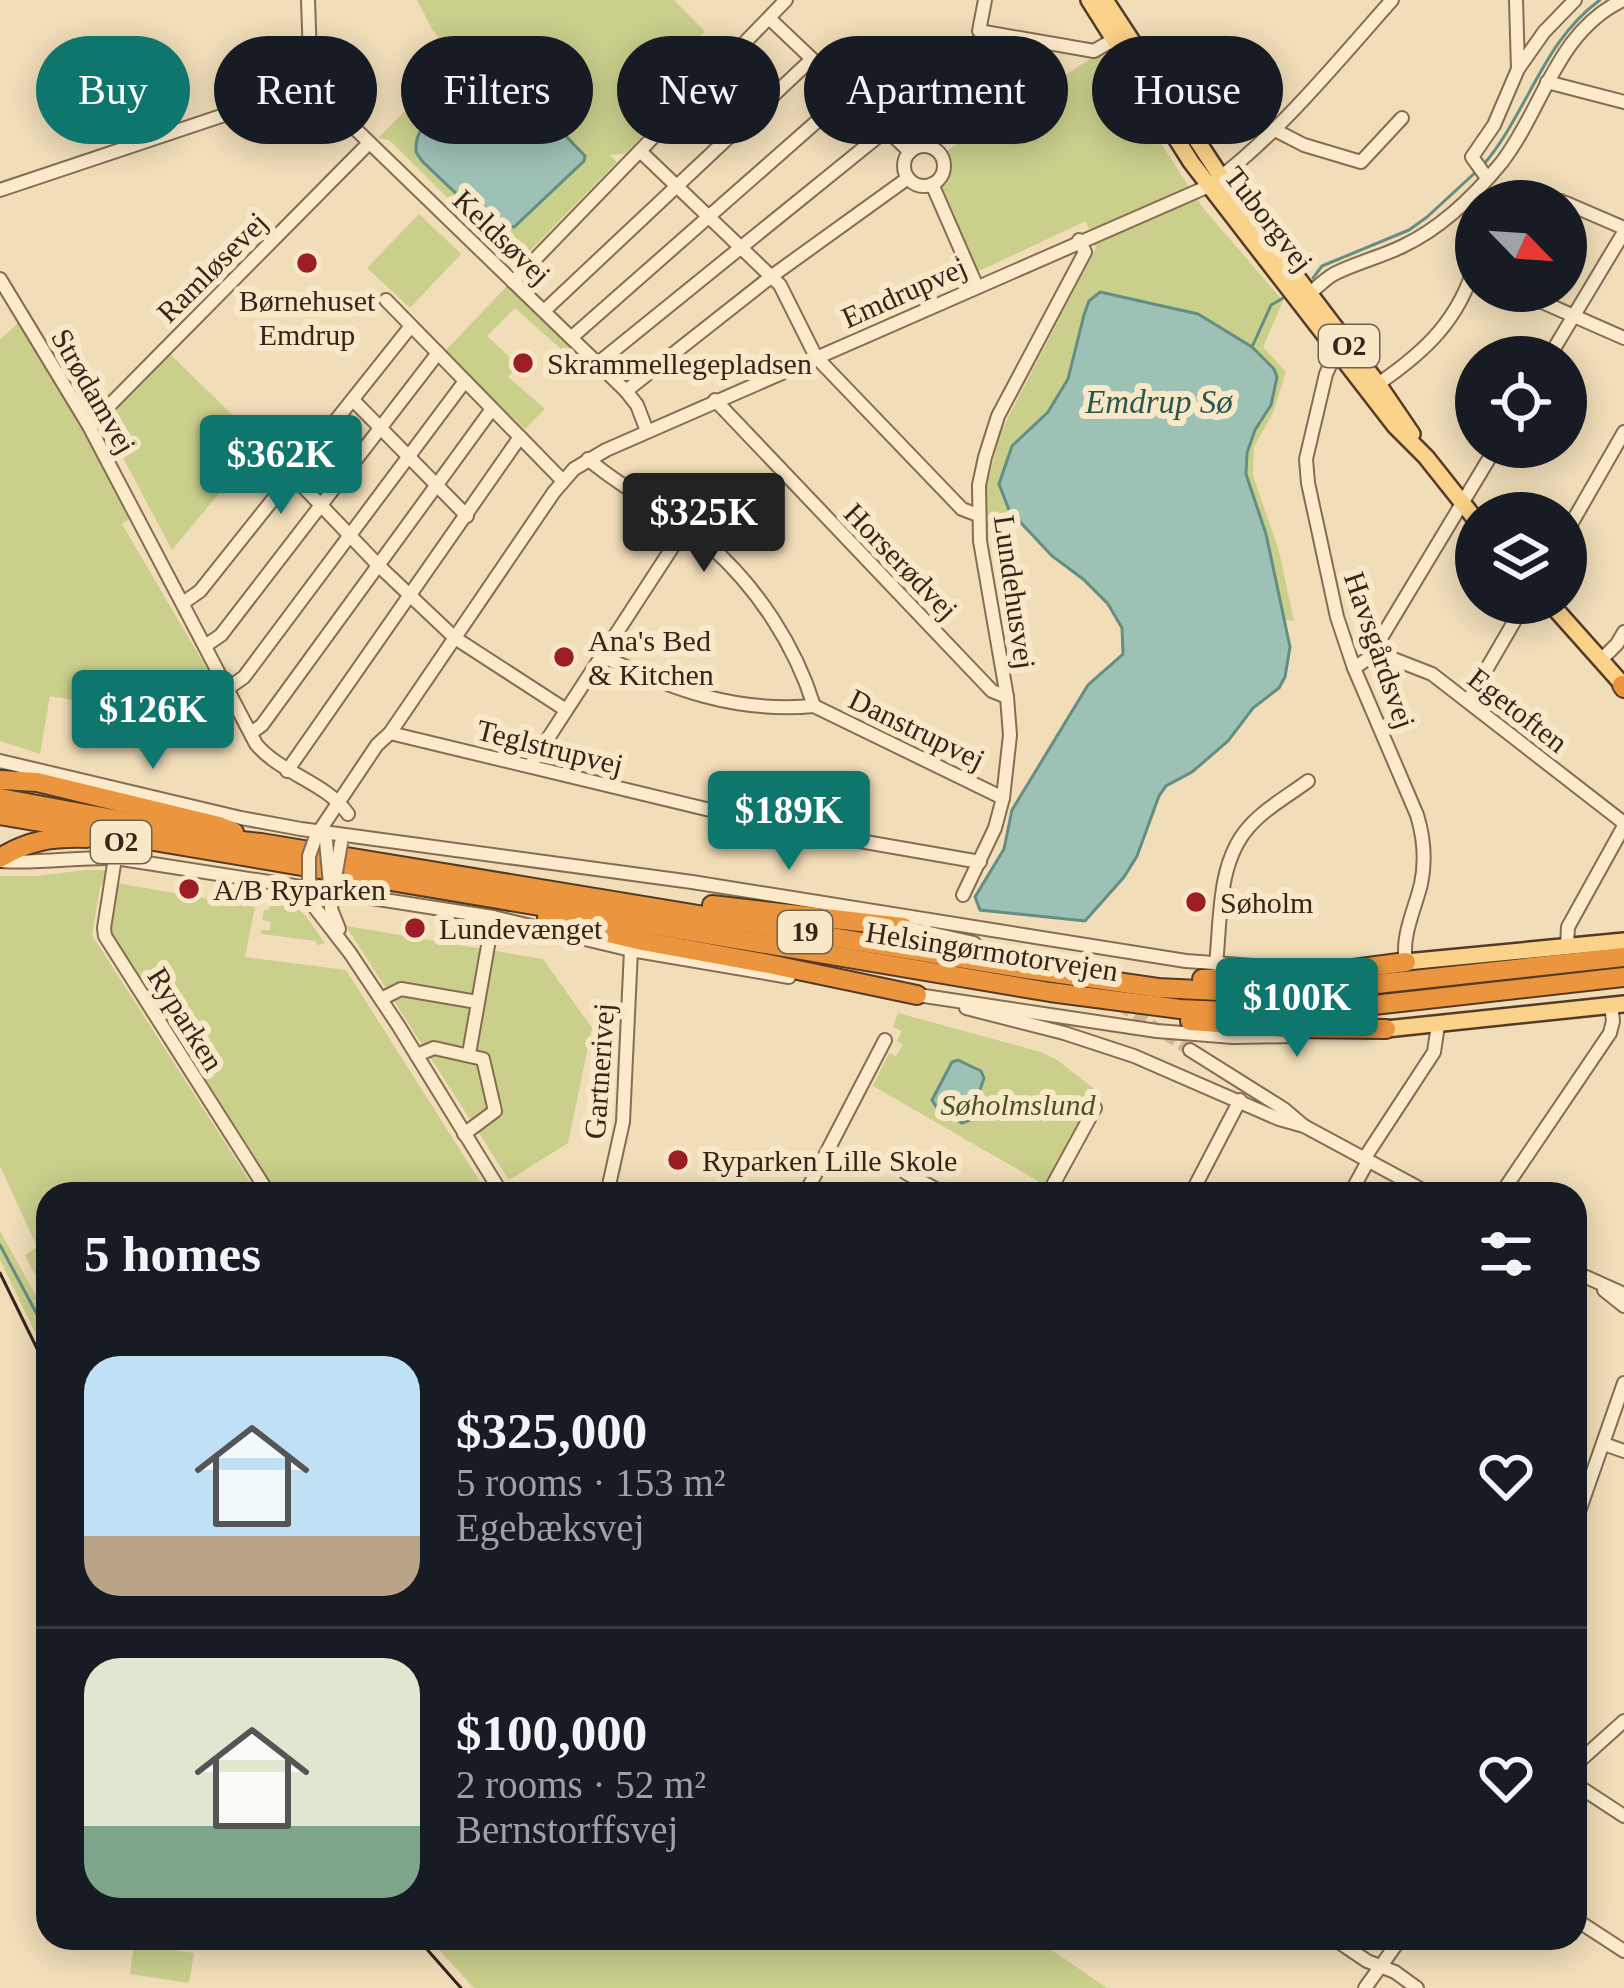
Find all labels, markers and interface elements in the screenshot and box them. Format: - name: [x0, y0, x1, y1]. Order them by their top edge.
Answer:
- chip: Buy: [36, 36, 190, 144]
- chip: Rent: [214, 36, 377, 144]
- chip: Filters: [401, 36, 593, 144]
- chip: New: [617, 36, 780, 144]
- chip: Apartment: [804, 36, 1068, 144]
- chip: House: [1092, 36, 1283, 144]
- street label: Tuborgvej: [1218, 160, 1320, 278]
- north arrow: [1455, 180, 1587, 312]
- map controls: [1455, 180, 1587, 624]
- street label: Keldsøvej: [447, 183, 557, 291]
- street label: Ramløsevej: [150, 205, 274, 329]
- marker: Børnehuset Emdrup: [294, 250, 320, 276]
- street label: Emdrupvej: [836, 250, 972, 334]
- place label: Børnehuset Emdrup: [239, 284, 376, 351]
- street label: Strødamvej: [45, 323, 143, 459]
- road number: O2: [1319, 325, 1379, 367]
- button: locate: [1455, 336, 1587, 468]
- place label: Skrammellegepladsen: [547, 347, 812, 380]
- marker: Skrammellegepladsen: [510, 350, 536, 376]
- water label: Emdrup Sø: [1084, 384, 1233, 420]
- pin: $362K: [197, 415, 365, 517]
- text: $362K: [227, 432, 335, 475]
- pin: $325K: [620, 473, 788, 575]
- text: $325K: [650, 490, 758, 533]
- button: layers: [1455, 492, 1587, 624]
- street label: Horserødvej: [838, 496, 964, 626]
- street label: Lundehusvej: [988, 513, 1042, 671]
- street label: Havsgårdsvej: [1338, 567, 1422, 733]
- place label: Ana's Bed & Kitchen: [588, 624, 714, 691]
- marker: Ana's Bed & Kitchen: [551, 644, 577, 670]
- street label: Egetoften: [1462, 661, 1574, 759]
- pin: $126K: [69, 670, 237, 772]
- street label: Danstrupvej: [844, 682, 990, 776]
- text: $126K: [99, 687, 207, 730]
- street label: Teglstrupvej: [473, 713, 627, 781]
- pin: $189K: [705, 771, 873, 873]
- text: $189K: [735, 788, 843, 831]
- road number: O2: [91, 821, 151, 863]
- place label: A/B Ryparken: [213, 873, 386, 906]
- marker: A/B Ryparken: [176, 876, 202, 902]
- place label: Søholm: [1220, 886, 1313, 919]
- marker: Søholm: [1183, 889, 1209, 915]
- road number: 19: [778, 911, 832, 953]
- place label: Lundevænget: [439, 912, 603, 945]
- marker: Lundevænget: [402, 915, 428, 941]
- street label: Helsingørmotorvejen: [864, 915, 1120, 987]
- pin: $100K: [1213, 958, 1381, 1060]
- street label: Ryparken: [141, 961, 231, 1077]
- text: $100K: [1243, 975, 1351, 1018]
- street label: Gartnerivej: [578, 1002, 620, 1140]
- park label: Søholmslund: [940, 1088, 1097, 1121]
- place label: Ryparken Lille Skole: [702, 1144, 957, 1177]
- marker: Ryparken Lille Skole: [665, 1147, 691, 1173]
- icon: filters: [1473, 1221, 1539, 1287]
- text: 5 homes: [84, 1226, 261, 1282]
- text: $325,000: [456, 1403, 647, 1459]
- icon: home: [180, 1404, 324, 1548]
- icon: heart: [1473, 1443, 1539, 1509]
- text: 5 rooms · 153 m²: [456, 1461, 726, 1504]
- text: Egebæksvej: [456, 1506, 644, 1549]
- text: $100,000: [456, 1705, 647, 1761]
- icon: home: [180, 1706, 324, 1850]
- icon: heart: [1473, 1745, 1539, 1811]
- text: 2 rooms · 52 m²: [456, 1763, 706, 1806]
- text: Bernstorffsvej: [456, 1808, 678, 1851]

